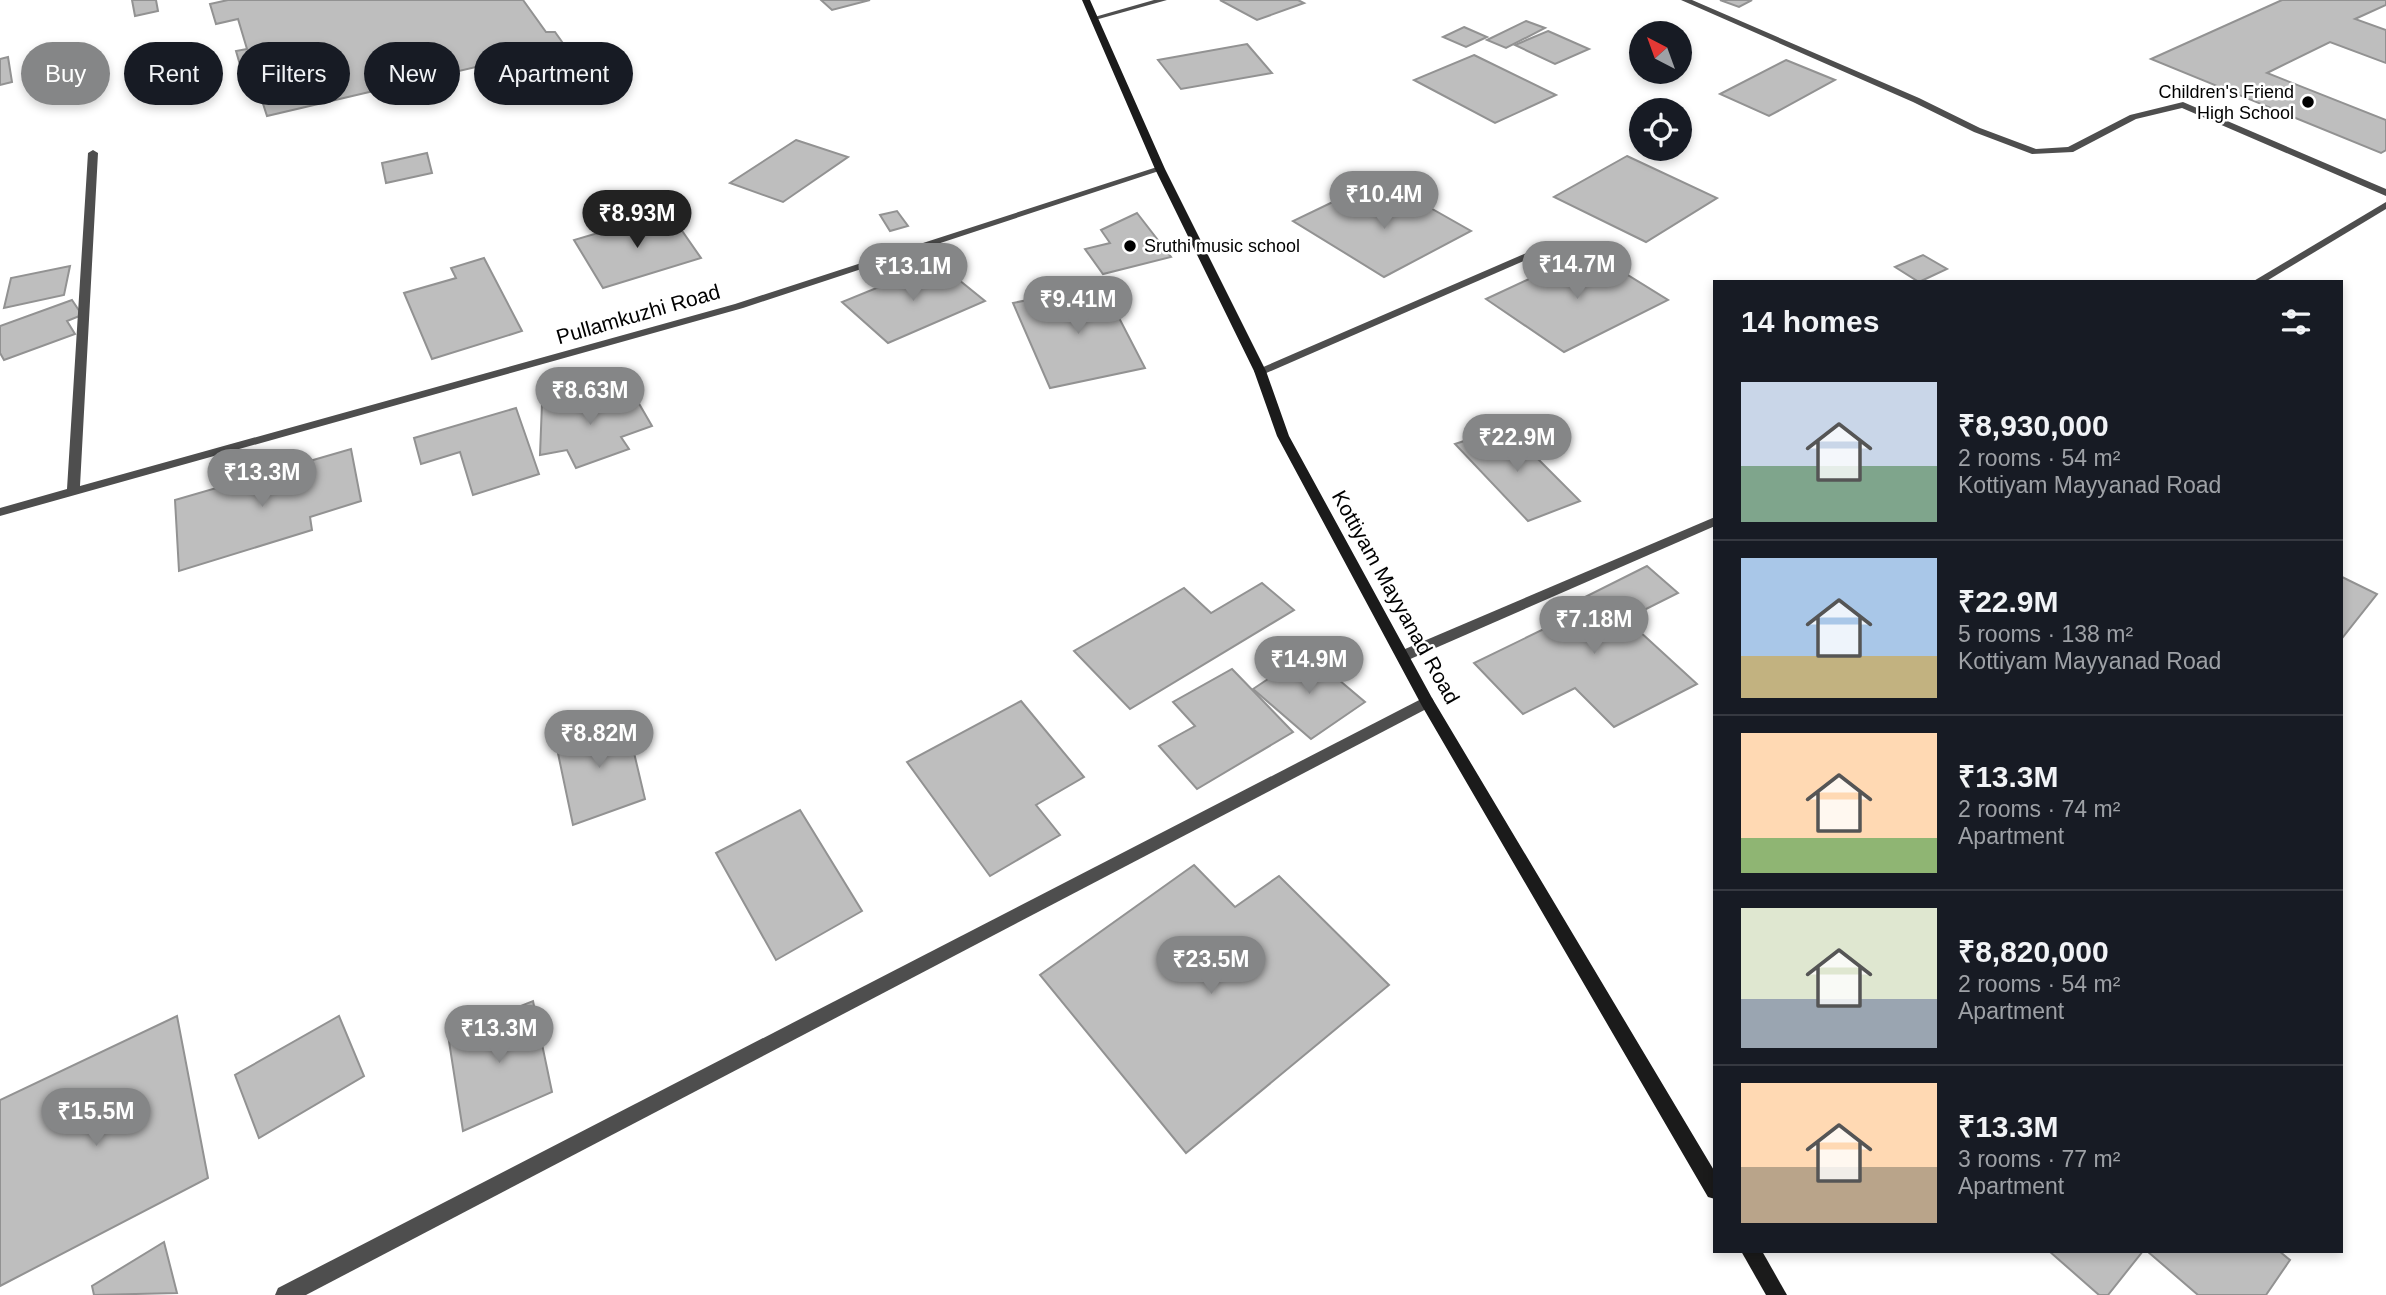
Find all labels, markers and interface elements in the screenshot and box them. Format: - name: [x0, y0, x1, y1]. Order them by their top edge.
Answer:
- north arrow: [1629, 21, 1692, 84]
- map controls: [1629, 21, 1692, 161]
- chip: Buy: [21, 42, 110, 105]
- chip: Rent: [124, 42, 223, 105]
- chip: Filters: [237, 42, 350, 105]
- chip: New: [364, 42, 460, 105]
- chip: Apartment: [474, 42, 633, 105]
- place label: Children's Friend High School: [2159, 82, 2294, 123]
- marker: Children's Friend High School: [2300, 94, 2316, 110]
- button: locate: [1629, 98, 1692, 161]
- pin: ₹10.4M: [1327, 172, 1441, 231]
- text: ₹10.4M: [1345, 181, 1423, 207]
- pin: ₹8.93M: [580, 190, 694, 250]
- text: ₹8.93M: [598, 200, 676, 226]
- place label: Sruthi music school: [1144, 236, 1300, 256]
- marker: Sruthi music school: [1122, 238, 1138, 254]
- pin: ₹14.7M: [1520, 242, 1634, 301]
- pin: ₹13.1M: [856, 244, 970, 303]
- text: ₹14.7M: [1538, 251, 1616, 277]
- text: ₹13.1M: [874, 253, 952, 279]
- pin: ₹9.41M: [1021, 276, 1135, 336]
- street label: Pullamkuzhi Road: [553, 280, 723, 348]
- text: ₹9.41M: [1039, 286, 1117, 312]
- icon: filters: [2277, 303, 2315, 341]
- text: 14 homes: [1741, 305, 1879, 338]
- pin: ₹8.63M: [533, 368, 647, 427]
- text: ₹8.63M: [551, 377, 629, 403]
- text: ₹8,930,000: [1958, 409, 2109, 442]
- icon: home: [1797, 410, 1881, 494]
- pin: ₹22.9M: [1460, 414, 1574, 474]
- text: ₹22.9M: [1478, 424, 1556, 450]
- text: 2 rooms · 54 m²: [1958, 445, 2120, 471]
- pin: ₹13.3M: [205, 449, 319, 509]
- text: ₹13.3M: [223, 459, 301, 485]
- text: Kottiyam Mayyanad Road: [1958, 472, 2221, 498]
- street label: Kottiyam Mayyanad Road: [1328, 486, 1464, 708]
- text: ₹22.9M: [1958, 585, 2059, 618]
- icon: home: [1797, 586, 1881, 670]
- pin: ₹7.18M: [1537, 596, 1651, 656]
- text: ₹7.18M: [1555, 606, 1633, 632]
- text: 5 rooms · 138 m²: [1958, 621, 2133, 647]
- pin: ₹14.9M: [1252, 636, 1366, 696]
- text: ₹14.9M: [1270, 646, 1348, 672]
- text: Kottiyam Mayyanad Road: [1958, 648, 2221, 674]
- pin: ₹8.82M: [542, 710, 656, 770]
- text: ₹8.82M: [560, 720, 638, 746]
- text: ₹13.3M: [1958, 760, 2059, 793]
- icon: home: [1797, 761, 1881, 845]
- text: 2 rooms · 74 m²: [1958, 796, 2120, 822]
- text: Apartment: [1958, 823, 2064, 849]
- text: ₹8,820,000: [1958, 935, 2109, 968]
- pin: ₹23.5M: [1154, 936, 1268, 996]
- icon: home: [1797, 936, 1881, 1020]
- text: ₹23.5M: [1172, 946, 1250, 972]
- text: 2 rooms · 54 m²: [1958, 971, 2120, 997]
- text: Apartment: [1958, 998, 2064, 1024]
- pin: ₹13.3M: [442, 1006, 556, 1065]
- text: ₹13.3M: [460, 1015, 538, 1041]
- pin: ₹15.5M: [39, 1088, 153, 1148]
- text: ₹15.5M: [57, 1098, 135, 1124]
- text: ₹13.3M: [1958, 1110, 2059, 1143]
- icon: home: [1797, 1111, 1881, 1195]
- text: 3 rooms · 77 m²: [1958, 1146, 2120, 1172]
- text: Apartment: [1958, 1173, 2064, 1199]

